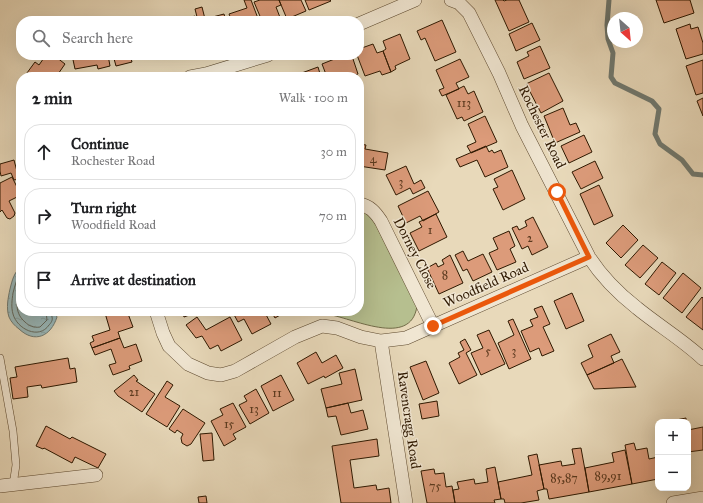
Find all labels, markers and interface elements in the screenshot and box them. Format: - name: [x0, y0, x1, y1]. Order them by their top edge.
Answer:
- north arrow: [607, 12, 643, 48]
- search box: [16, 16, 364, 60]
- icon: search: [30, 27, 52, 49]
- text: Search here: [62, 29, 133, 47]
- street label: Rochester Road: [515, 83, 569, 171]
- text: 2 min: [32, 88, 72, 109]
- text: Walk · 100 m: [279, 90, 348, 106]
- house number: 113: [457, 96, 471, 110]
- text: Continue: [71, 135, 129, 153]
- icon: ahead: [33, 141, 55, 163]
- text: 30 m: [321, 144, 347, 160]
- house number: 4: [370, 152, 377, 166]
- text: Rochester Road: [71, 153, 155, 169]
- house number: 3: [399, 175, 404, 189]
- route start: [548, 183, 566, 201]
- text: Turn right: [71, 199, 136, 217]
- icon: right: [33, 205, 55, 227]
- text: 70 m: [319, 208, 347, 224]
- street label: Dorney Close: [390, 215, 440, 292]
- text: Woodfield Road: [71, 217, 156, 233]
- house number: 1: [428, 223, 433, 237]
- house number: 2: [527, 231, 533, 245]
- street label: Woodfield Road: [441, 259, 531, 311]
- house number: 8: [442, 268, 448, 282]
- icon: arrive: [33, 269, 55, 291]
- text: Arrive at destination: [71, 271, 196, 289]
- route end: [424, 317, 442, 335]
- house number: 5: [485, 344, 491, 358]
- house number: 3: [512, 344, 517, 358]
- street label: Ravencragg Road: [394, 370, 424, 470]
- house number: 21: [129, 385, 140, 399]
- house number: 11: [272, 386, 282, 400]
- house number: 13: [249, 402, 259, 416]
- house number: 15: [224, 417, 235, 431]
- map controls: [655, 419, 691, 491]
- button: +: [655, 419, 691, 455]
- button: −: [655, 455, 691, 491]
- house number: 89,91: [595, 469, 622, 483]
- house number: 85,87: [550, 471, 578, 485]
- house number: 75: [429, 479, 441, 493]

